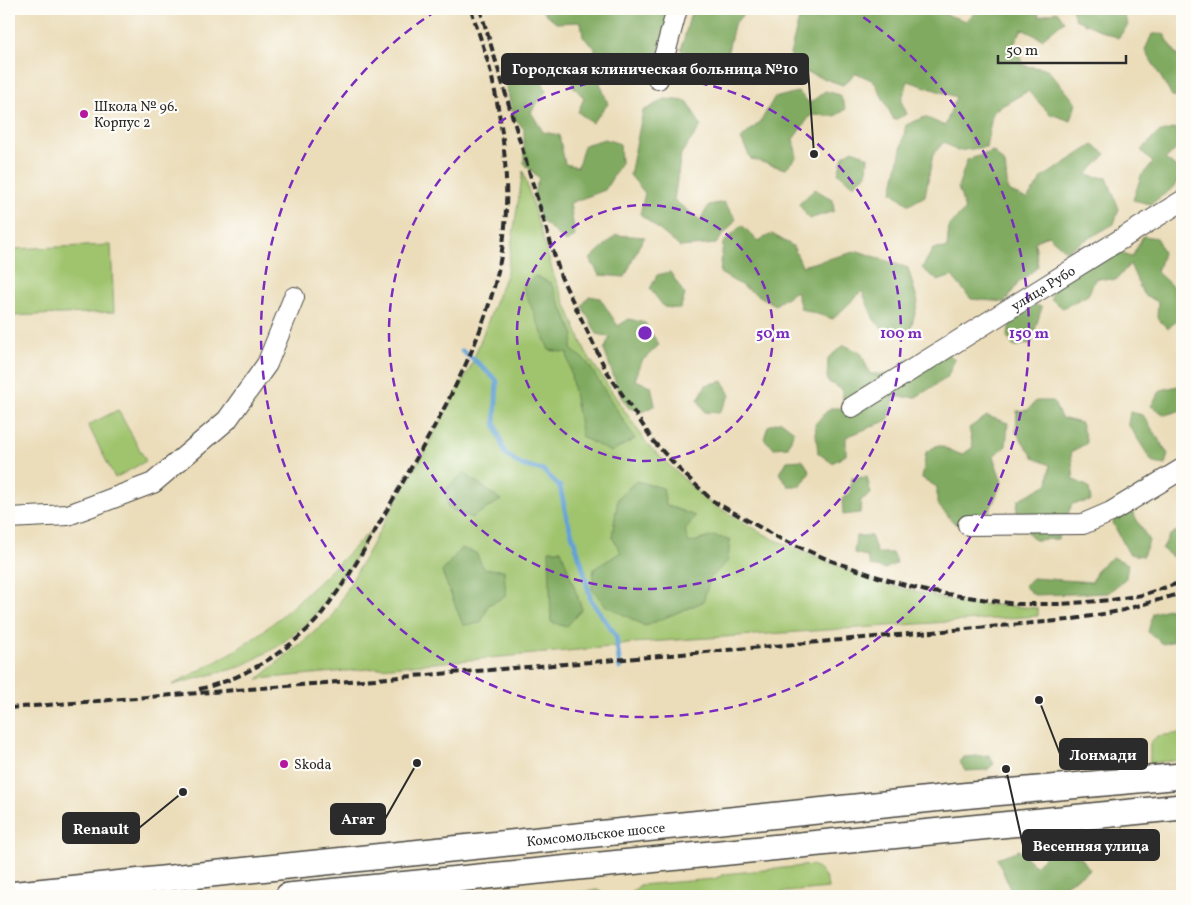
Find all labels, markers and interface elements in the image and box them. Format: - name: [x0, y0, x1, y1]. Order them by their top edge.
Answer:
- scale bar: [998, 32, 1126, 64]
- text: 50 m: [1006, 41, 1038, 62]
- callout: Городская клиническая больница №10: [502, 54, 808, 84]
- text: Городская клиническая больница №10: [512, 60, 798, 81]
- place label: Школа № 96. Корпус 2: [94, 98, 178, 133]
- marker: Школа № 96. Корпус 2: [78, 108, 90, 120]
- street label: улица Рубо: [1008, 262, 1079, 316]
- centre of rings: [636, 324, 654, 342]
- text: 50 m: [756, 324, 790, 345]
- text: 100 m: [880, 324, 923, 345]
- text: 150 m: [1009, 324, 1049, 345]
- callout: Лонмади: [1060, 739, 1147, 769]
- text: Лонмади: [1069, 746, 1137, 767]
- place label: Skoda: [294, 756, 331, 775]
- marker: Skoda: [278, 758, 290, 770]
- callout: Агат: [331, 804, 385, 834]
- text: Агат: [341, 810, 375, 831]
- callout: Renault: [63, 813, 139, 843]
- street label: Комсомольское шоссе: [526, 819, 667, 852]
- text: Renault: [73, 820, 129, 841]
- callout: Весенняя улица: [1023, 830, 1159, 860]
- text: Весенняя улица: [1033, 837, 1149, 858]

